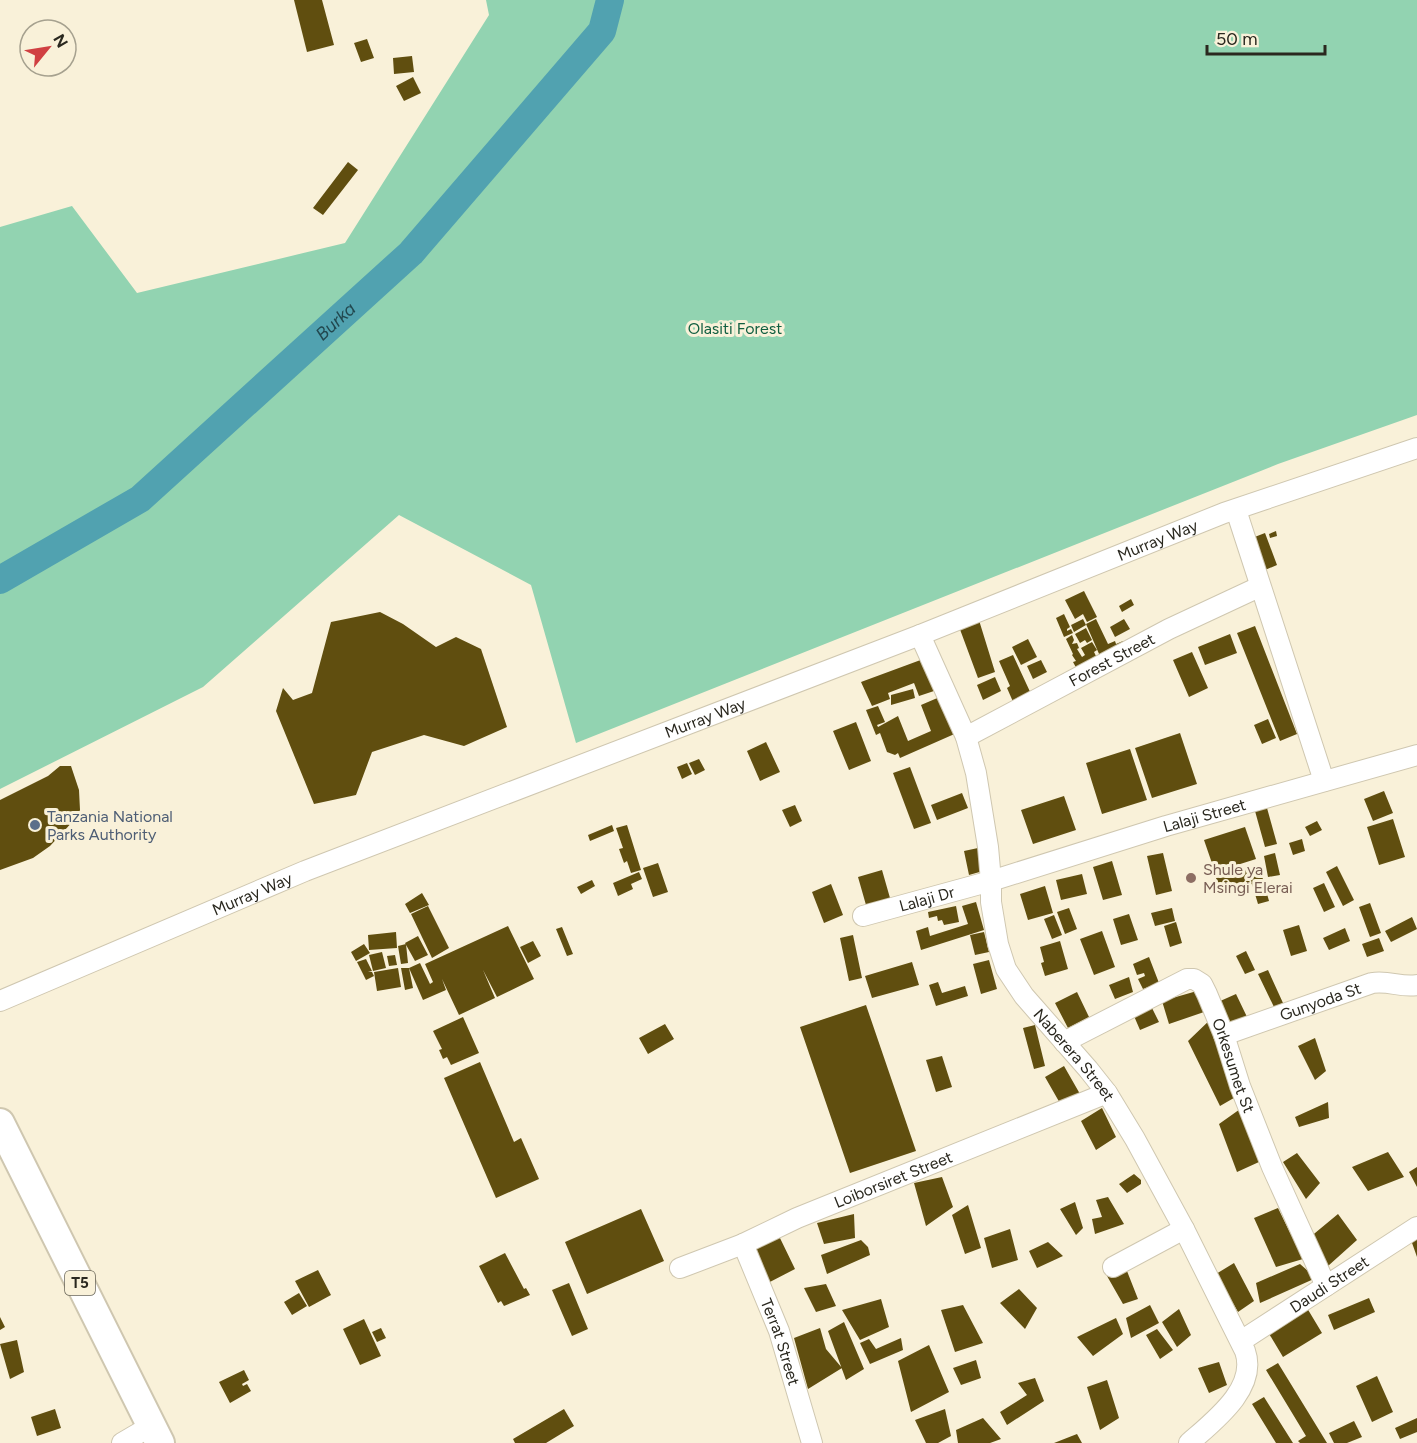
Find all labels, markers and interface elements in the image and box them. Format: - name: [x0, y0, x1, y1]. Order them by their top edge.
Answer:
- north arrow: [18, 18, 78, 78]
- scale bar: [1207, 18, 1326, 56]
- text: 50 m: [1216, 28, 1258, 50]
- text: N: [49, 31, 72, 51]
- water label: Burka: [311, 297, 361, 345]
- park label: Olasiti Forest: [688, 319, 782, 338]
- street label: Murray Way: [1114, 515, 1201, 564]
- street label: Forest Street: [1066, 629, 1158, 690]
- street label: Murray Way: [662, 693, 749, 742]
- street label: Lalaji Street: [1161, 794, 1248, 836]
- place label: Tanzania National Parks Authority: [47, 807, 173, 844]
- marker: Tanzania National Parks Authority: [28, 818, 42, 832]
- place label: Shule ya Msingi Elerai: [1203, 860, 1293, 897]
- street label: Murray Way: [209, 868, 295, 919]
- marker: Shule ya Msingi Elerai: [1184, 871, 1198, 885]
- street label: Lalaji Dr: [897, 882, 957, 915]
- street label: Gunyoda St: [1277, 978, 1363, 1024]
- street label: Naberera Street: [1030, 1005, 1119, 1104]
- street label: Orkesumet St: [1208, 1015, 1259, 1115]
- street label: Loiborsiret Street: [831, 1147, 955, 1212]
- street label: Daudi Street: [1286, 1251, 1372, 1316]
- road number: T5: [65, 1271, 95, 1295]
- street label: Terrat Street: [757, 1296, 804, 1388]

